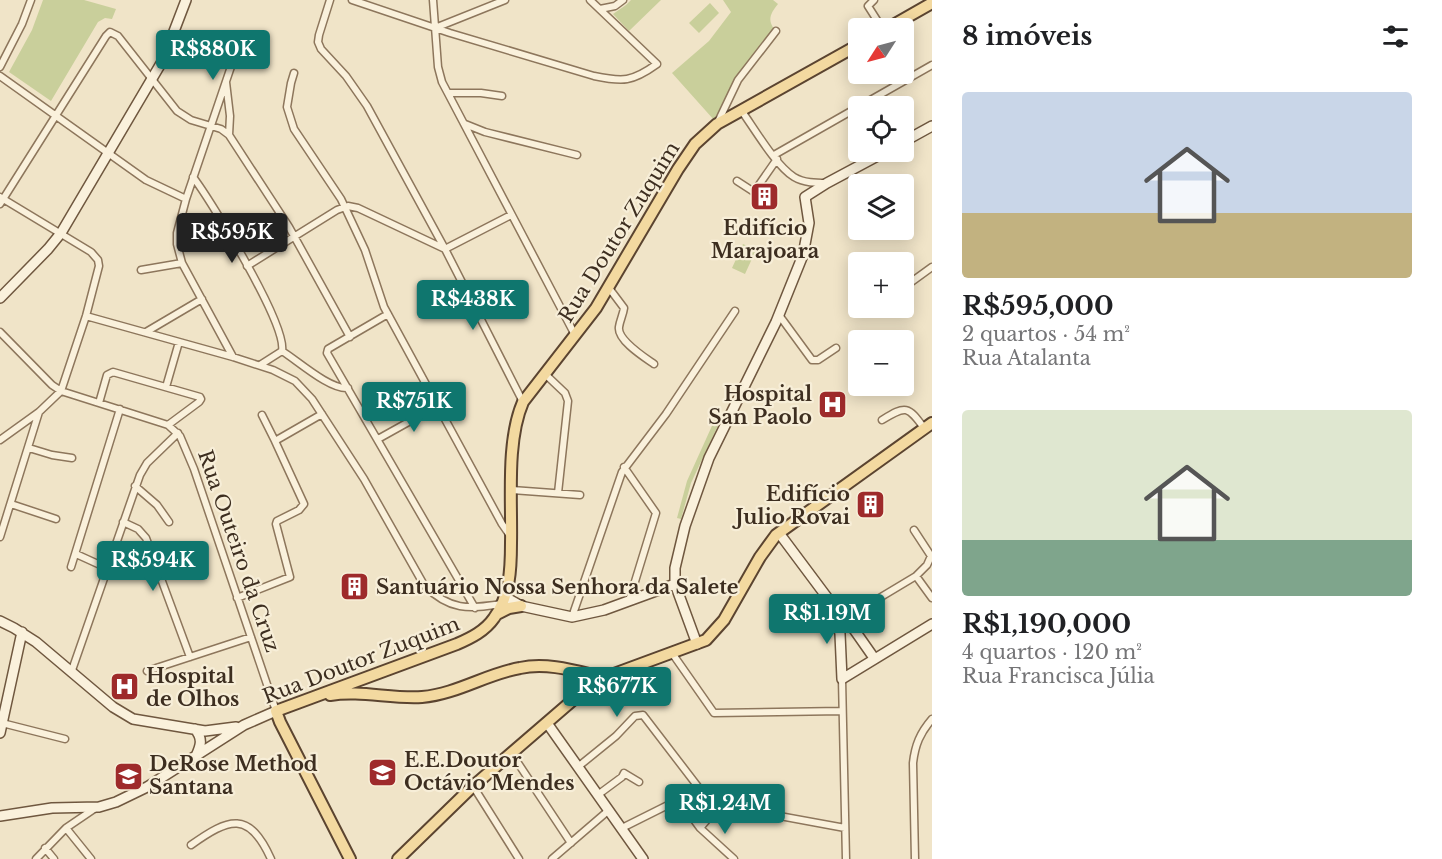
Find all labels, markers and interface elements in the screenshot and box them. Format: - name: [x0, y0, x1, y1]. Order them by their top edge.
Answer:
- north arrow: [848, 18, 914, 84]
- map controls: [848, 18, 914, 396]
- text: 8 imóveis: [962, 20, 1092, 52]
- icon: filters: [1379, 20, 1412, 53]
- pin: R$880K: [164, 30, 262, 81]
- text: R$880K: [170, 37, 256, 61]
- button: locate: [848, 96, 914, 162]
- icon: home: [1133, 131, 1241, 239]
- street label: Rua Doutor Zuquim: [554, 137, 685, 327]
- button: layers: [848, 174, 914, 240]
- building icon: Edifício Marajoara: [749, 181, 781, 213]
- pin: R$595K: [183, 213, 281, 264]
- place label: Edifício Marajoara: [711, 216, 820, 263]
- text: R$595K: [191, 220, 273, 244]
- button: +: [848, 252, 914, 318]
- pin: R$438K: [424, 280, 522, 331]
- text: R$438K: [431, 287, 515, 311]
- text: R$595,000: [962, 290, 1114, 322]
- text: 2 quartos · 54 m²: [962, 322, 1130, 346]
- button: −: [848, 330, 914, 396]
- text: Rua Atalanta: [962, 346, 1091, 370]
- pin: R$751K: [365, 382, 463, 433]
- place label: Hospital San Paolo: [708, 382, 812, 429]
- text: R$751K: [376, 389, 452, 413]
- hospital icon: Hospital San Paolo: [817, 389, 849, 421]
- street label: Rua Outeiro da Cruz: [193, 447, 285, 655]
- icon: home: [1133, 449, 1241, 557]
- place label: Edifício Julio Rovai: [731, 482, 850, 529]
- building icon: Edifício Julio Rovai: [855, 489, 887, 521]
- pin: R$594K: [104, 541, 202, 592]
- text: R$594K: [111, 548, 195, 572]
- building icon: Santuário Nossa Senhora da Salete: [339, 571, 371, 603]
- place label: Santuário Nossa Senhora da Salete: [376, 575, 738, 599]
- pin: R$1.19M: [772, 594, 882, 645]
- text: R$1.19M: [783, 601, 871, 625]
- text: R$1,190,000: [962, 608, 1131, 640]
- street label: Rua Doutor Zuquim: [259, 611, 463, 709]
- text: 4 quartos · 120 m²: [962, 640, 1142, 664]
- place label: Hospital de Olhos: [146, 664, 239, 711]
- text: Rua Francisca Júlia: [962, 664, 1155, 688]
- pin: R$677K: [568, 667, 666, 718]
- hospital icon: Hospital de Olhos: [109, 671, 141, 703]
- text: R$677K: [577, 674, 657, 698]
- place label: E.E.Doutor Octávio Mendes: [404, 748, 575, 795]
- place label: DeRose Method Santana: [149, 752, 318, 799]
- school or university icon: E.E.Doutor Octávio Mendes: [367, 756, 399, 788]
- school or university icon: DeRose Method Santana: [112, 760, 144, 792]
- pin: R$1.24M: [670, 784, 780, 835]
- text: R$1.24M: [679, 791, 771, 815]

